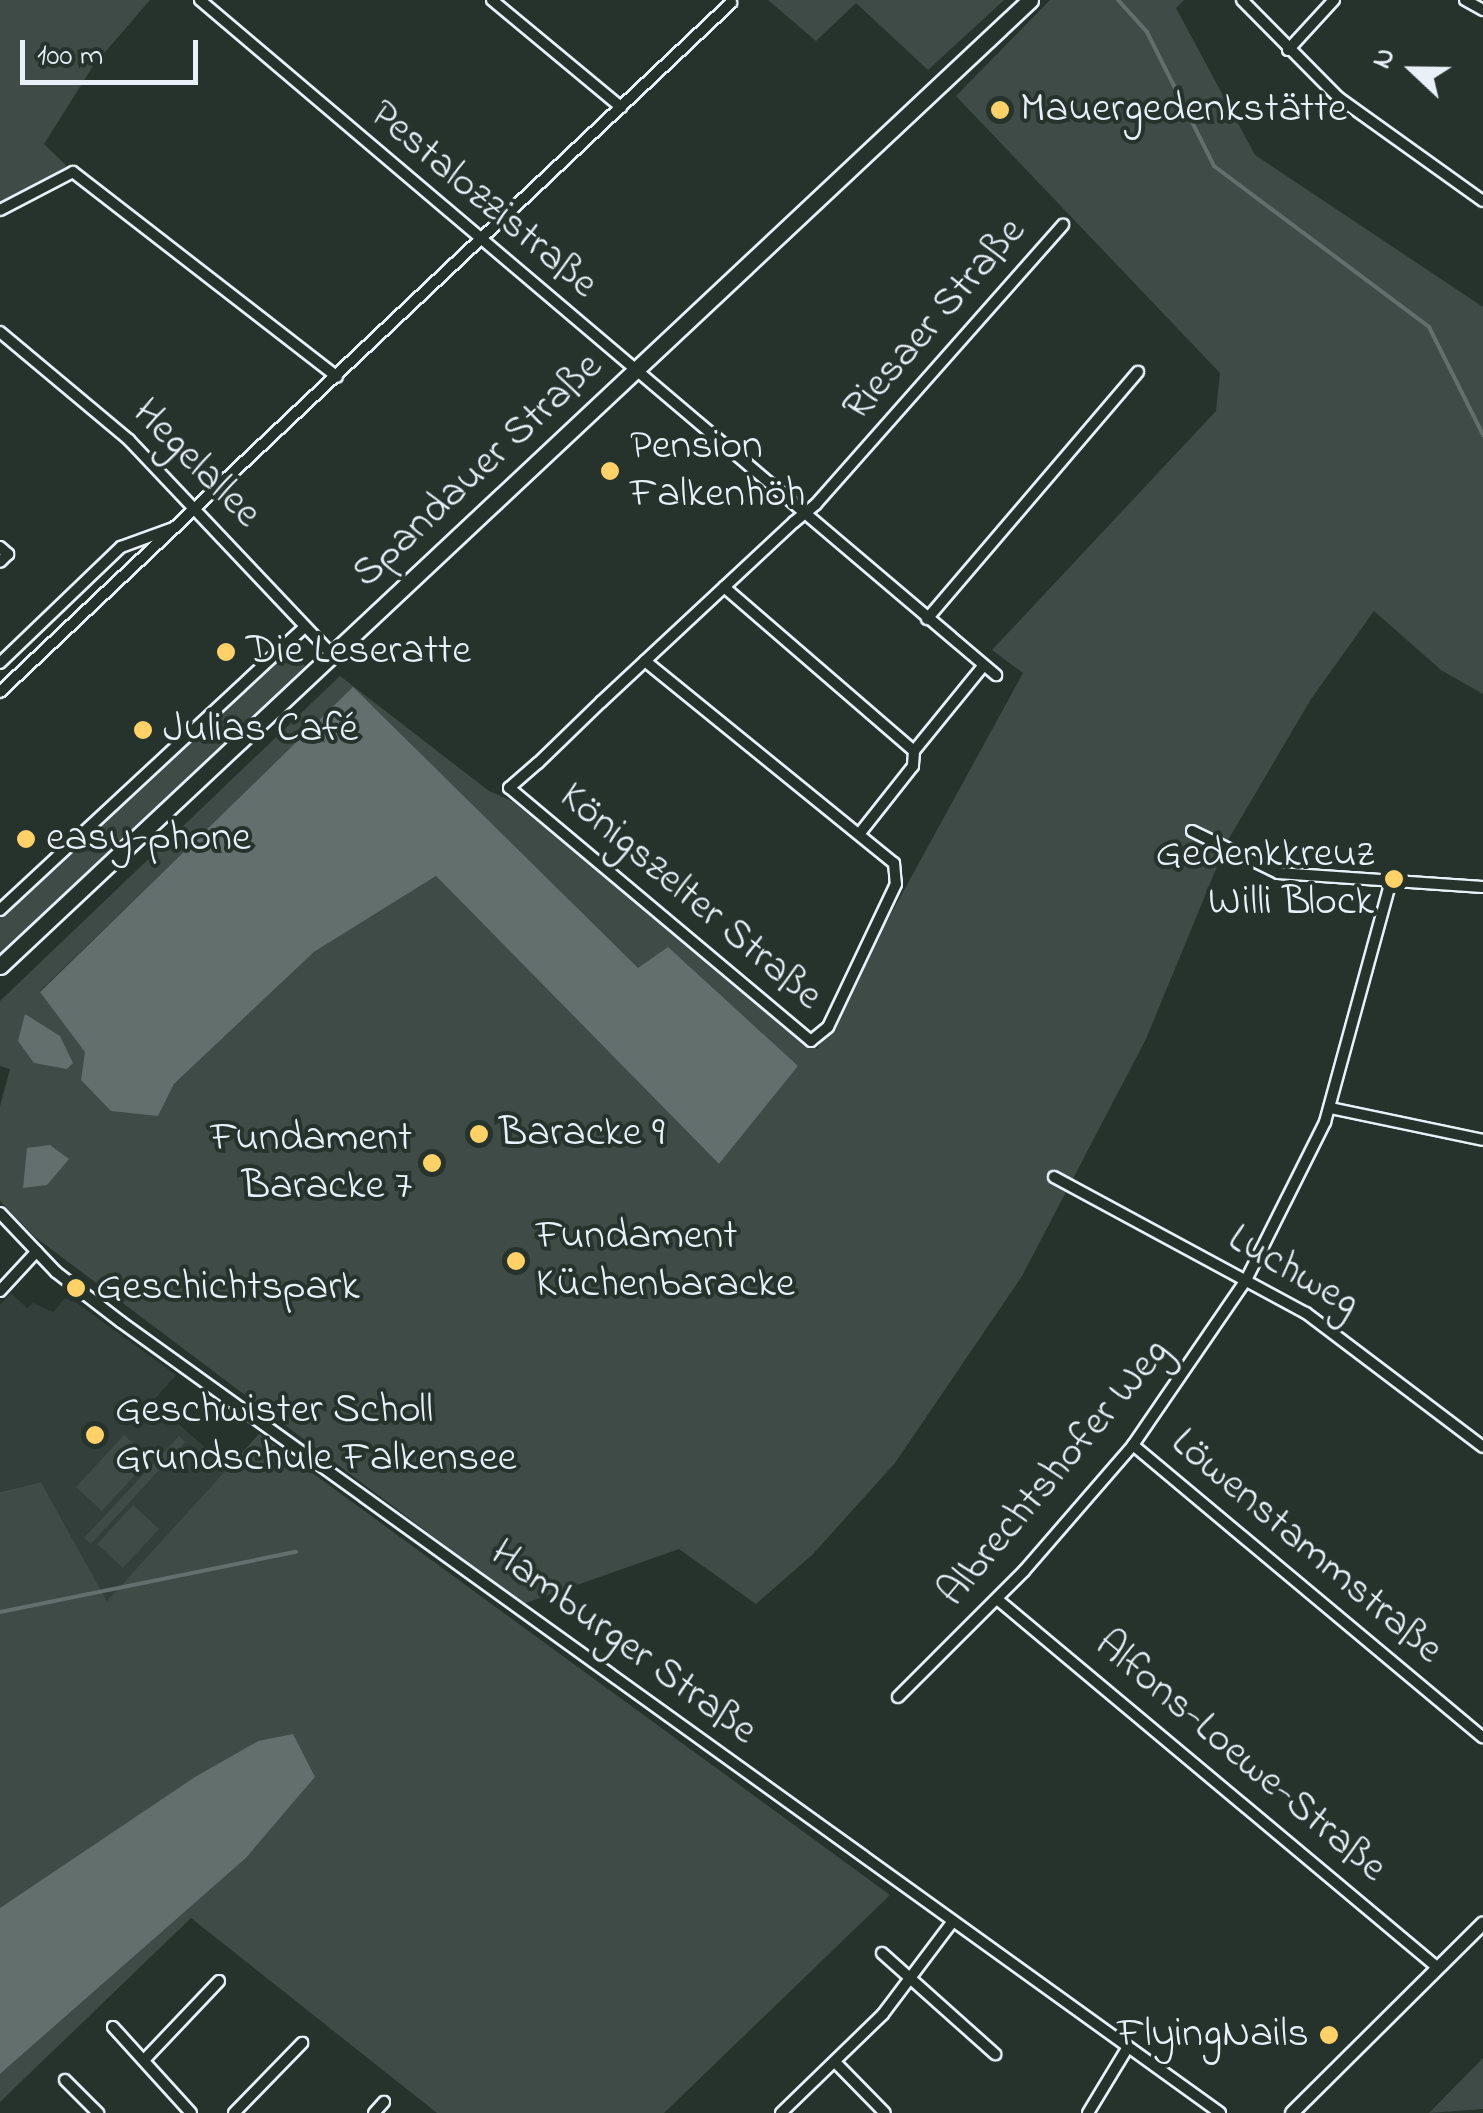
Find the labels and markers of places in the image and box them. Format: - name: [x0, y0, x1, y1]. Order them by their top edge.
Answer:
- place label: Mauergedenkstätte: [1020, 85, 1347, 135]
- marker: Mauergedenkstätte: [989, 99, 1011, 121]
- place label: Pension Falkenhöh: [630, 422, 805, 520]
- marker: Pension Falkenhöh: [599, 460, 621, 482]
- place label: Die Leseratte: [246, 627, 471, 677]
- marker: Die Leseratte: [215, 641, 237, 663]
- place label: Julias Café: [163, 705, 358, 755]
- marker: Julias Café: [132, 719, 154, 741]
- place label: easy-phone: [46, 814, 251, 864]
- marker: easy-phone: [15, 828, 37, 850]
- place label: Gedenkkreuz Willi Block: [1156, 830, 1374, 928]
- marker: Gedenkkreuz Willi Block: [1383, 868, 1405, 890]
- place label: Baracke 9: [499, 1109, 665, 1159]
- place label: Fundament Baracke 7: [211, 1114, 412, 1212]
- marker: Baracke 9: [468, 1123, 490, 1145]
- marker: Fundament Baracke 7: [421, 1152, 443, 1174]
- place label: Fundament Küchenbaracke: [536, 1212, 795, 1310]
- marker: Fundament Küchenbaracke: [505, 1250, 527, 1272]
- place label: Geschichtspark: [96, 1263, 360, 1313]
- marker: Geschichtspark: [65, 1277, 87, 1299]
- place label: Geschwister Scholl Grundschule Falkensee: [115, 1386, 517, 1484]
- marker: Geschwister Scholl Grundschule Falkensee: [84, 1424, 106, 1446]
- place label: FlyingNails: [1117, 2010, 1309, 2060]
- marker: FlyingNails: [1318, 2024, 1340, 2046]

